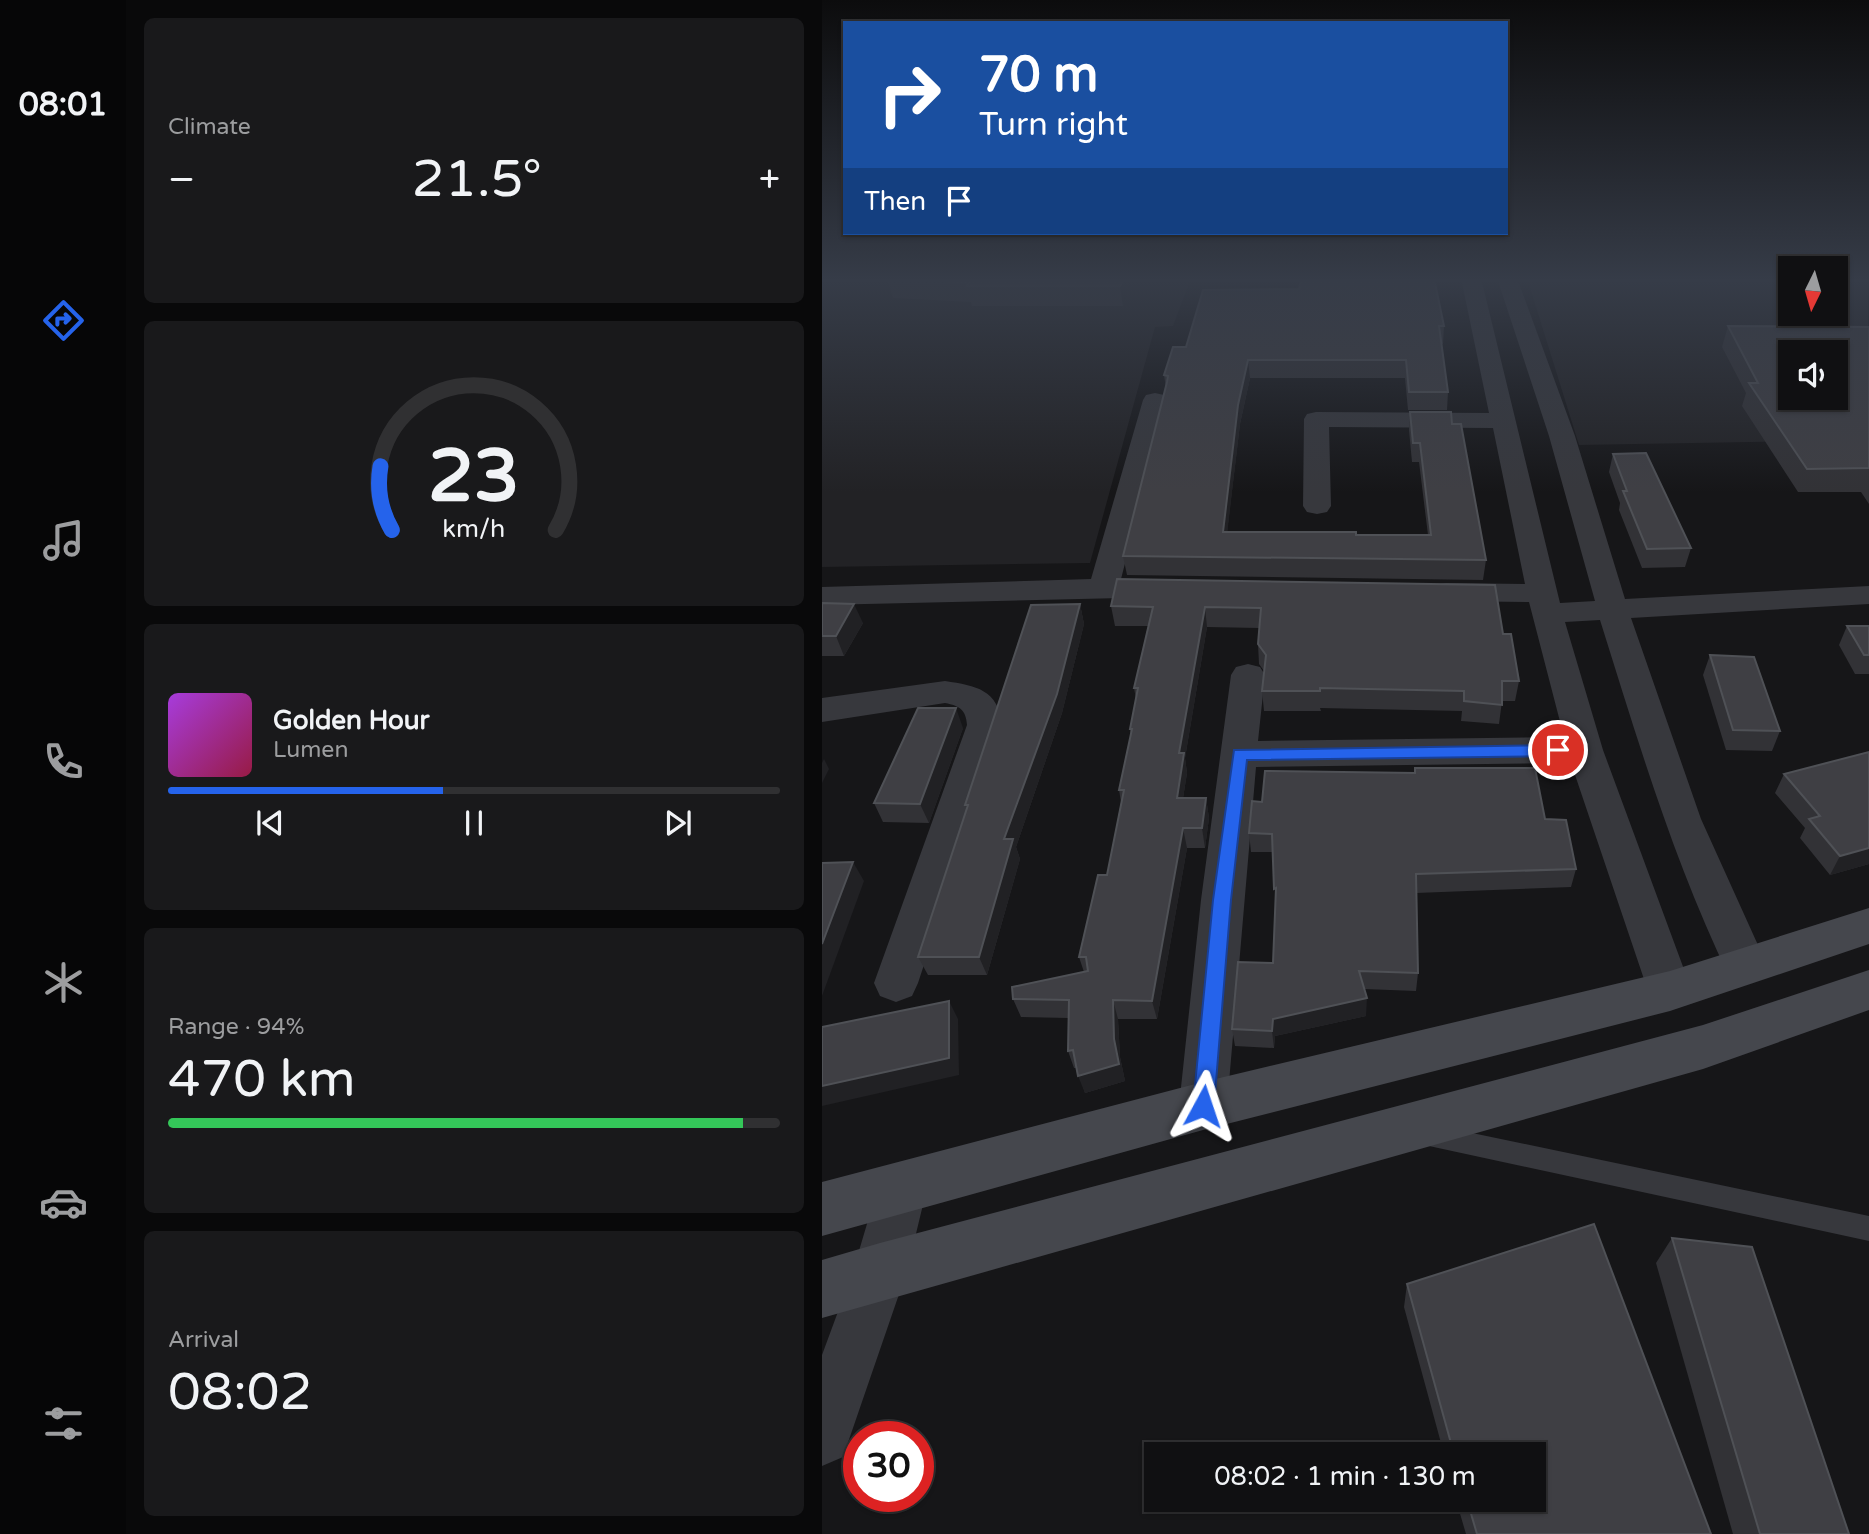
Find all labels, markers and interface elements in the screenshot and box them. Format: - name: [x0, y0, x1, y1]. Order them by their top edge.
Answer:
- text: 70 m: [979, 46, 1098, 105]
- icon: right: [864, 49, 955, 140]
- text: 08:01: [19, 86, 107, 124]
- text: Turn right: [979, 106, 1128, 144]
- text: Climate: [168, 113, 251, 141]
- text: 21.5°: [412, 148, 542, 211]
- text: −: [168, 157, 195, 203]
- text: +: [759, 157, 780, 203]
- icon: arrive: [940, 182, 978, 220]
- text: Then: [864, 186, 926, 217]
- north arrow: [1778, 256, 1848, 326]
- map controls: [1778, 256, 1848, 410]
- icon: directions: [39, 296, 88, 345]
- button: sound: [1778, 340, 1848, 410]
- text: 23: [428, 433, 520, 521]
- text: km/h: [443, 514, 505, 544]
- icon: music: [39, 516, 88, 565]
- text: Golden Hour: [273, 705, 430, 736]
- pin: [1528, 720, 1588, 780]
- icon: arrive: [1539, 731, 1577, 769]
- text: Lumen: [273, 736, 348, 764]
- icon: phone: [39, 737, 88, 786]
- icon: previous: [251, 804, 289, 842]
- icon: pause: [455, 804, 493, 842]
- icon: next: [659, 804, 697, 842]
- icon: climate: [39, 958, 88, 1007]
- text: Range · 94%: [168, 1013, 304, 1041]
- text: 470 km: [168, 1048, 356, 1111]
- position arrow: [1166, 1069, 1240, 1143]
- icon: car: [39, 1178, 88, 1227]
- text: Arrival: [168, 1326, 239, 1354]
- text: 08:02: [168, 1361, 312, 1424]
- icon: filters: [39, 1399, 88, 1448]
- speed limit sign: 30: [843, 1421, 934, 1512]
- text: 08:02 · 1 min · 130 m: [1214, 1461, 1476, 1492]

